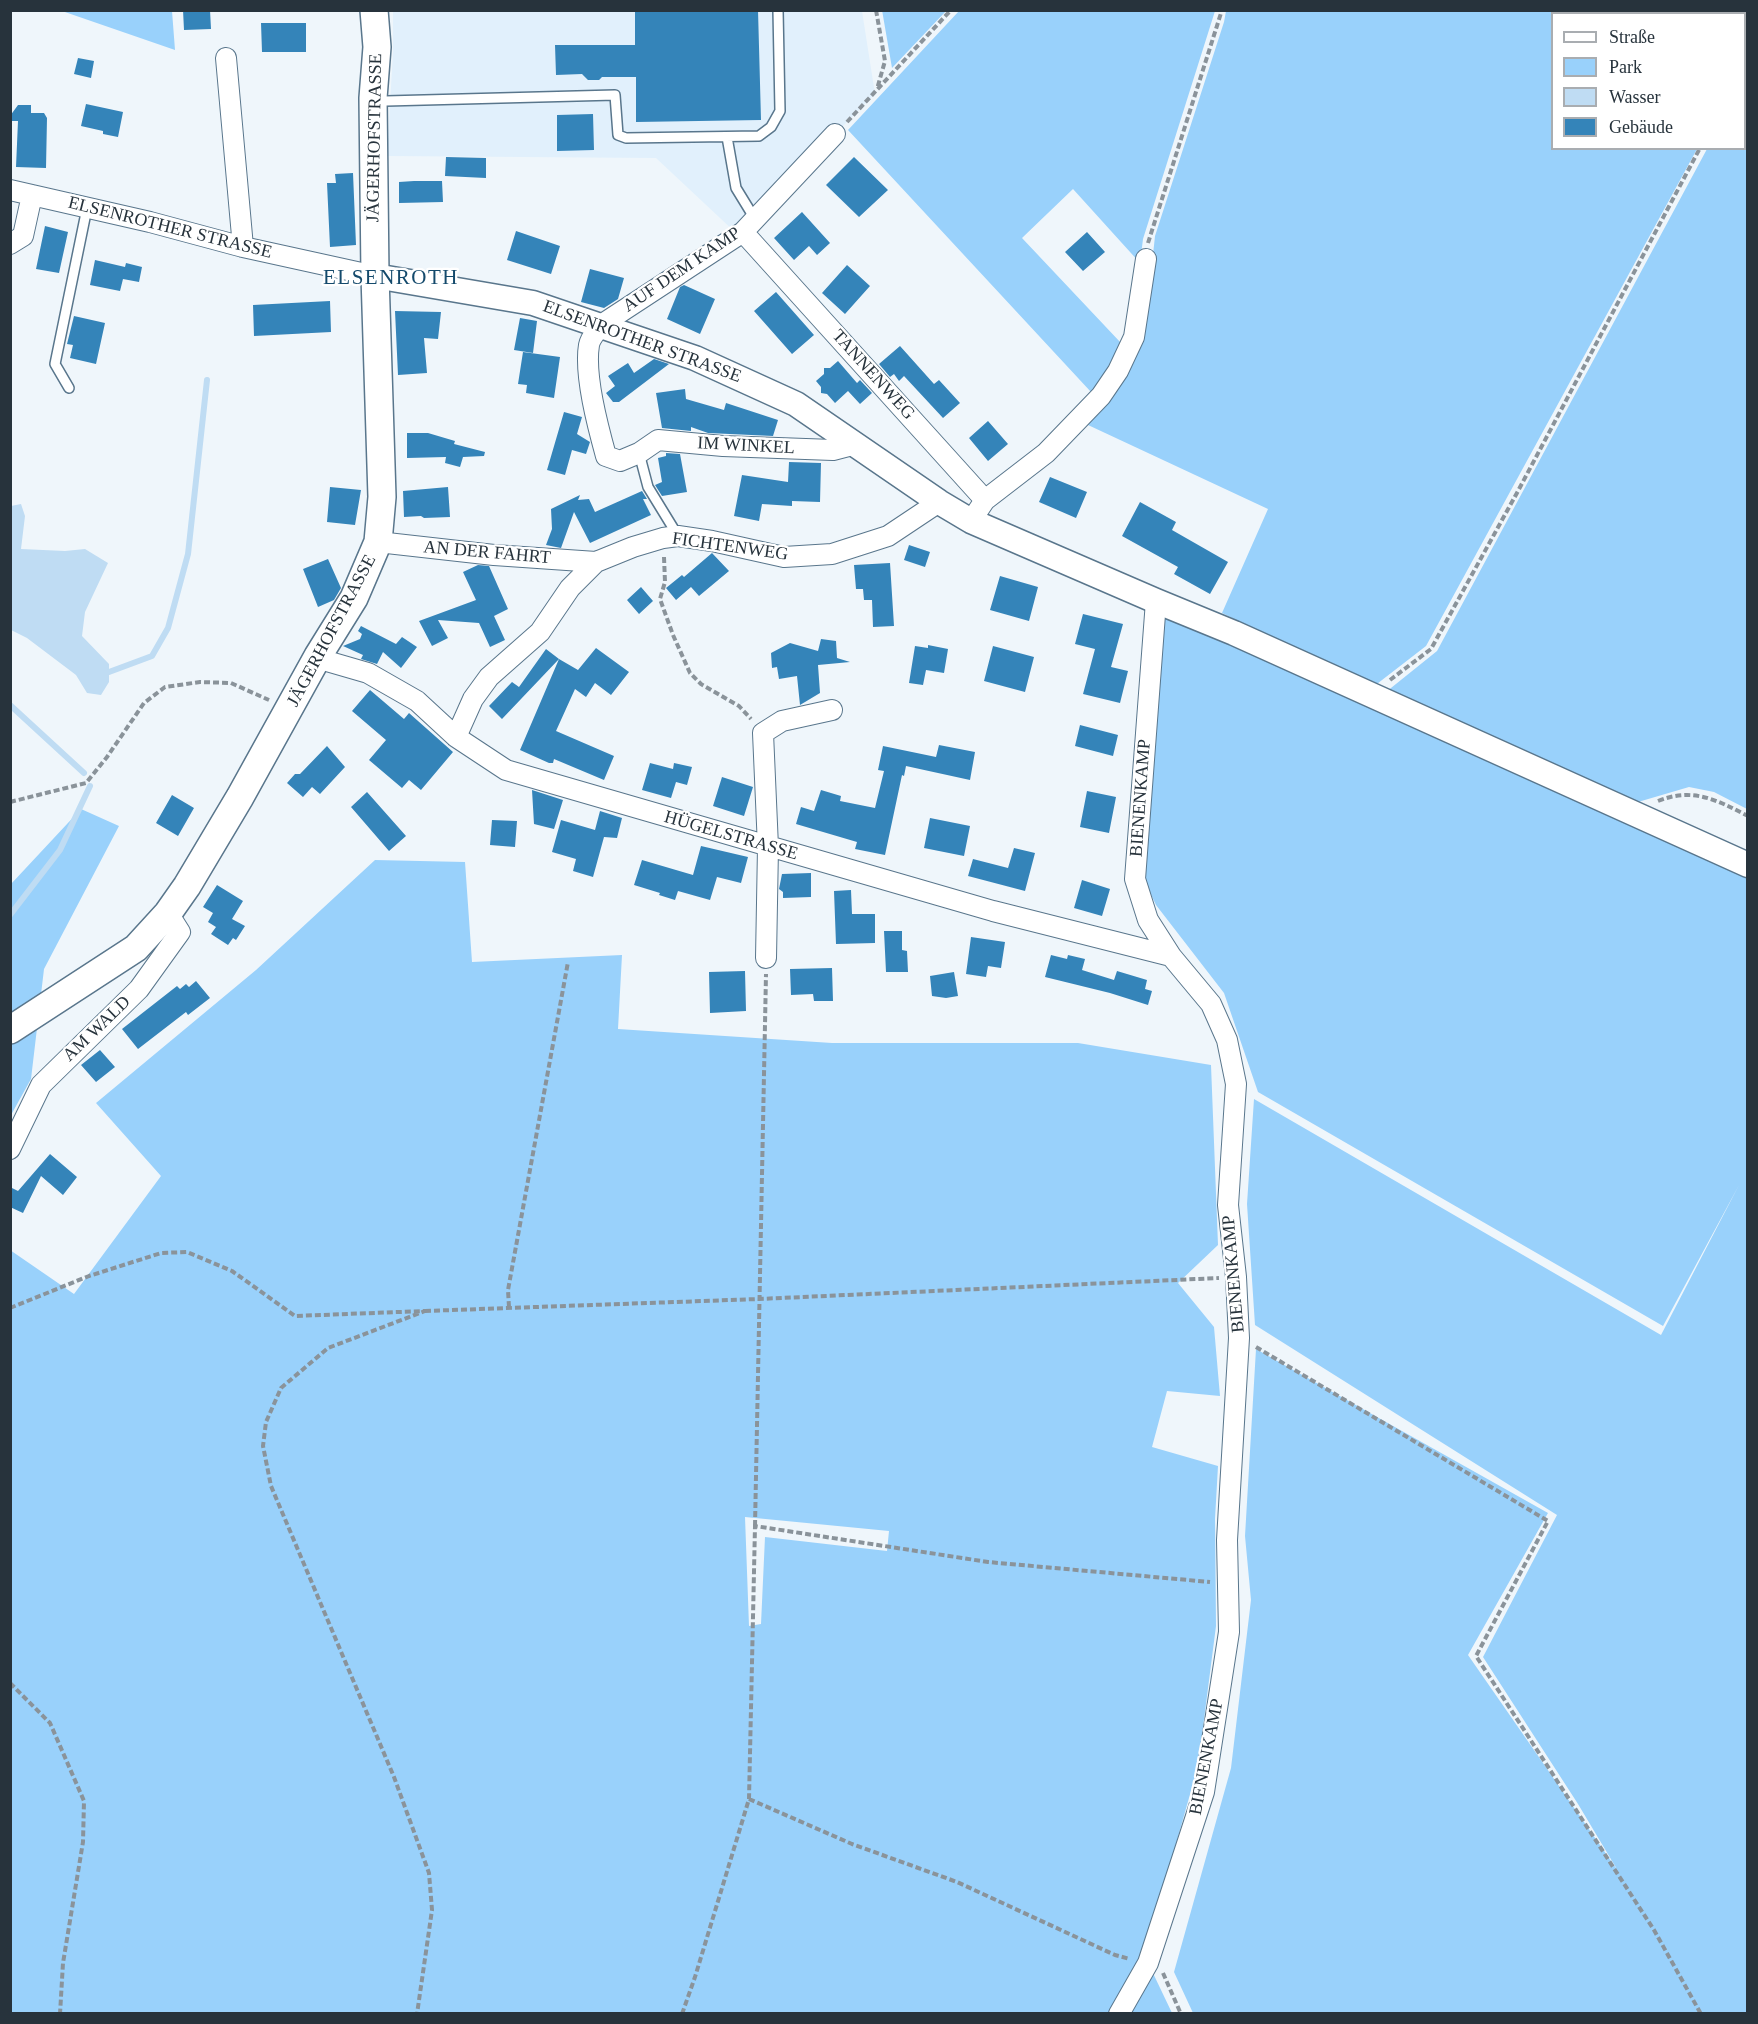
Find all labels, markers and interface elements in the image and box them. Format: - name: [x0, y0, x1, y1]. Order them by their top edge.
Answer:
- legend: [1551, 12, 1746, 150]
- text: Straße: [1609, 27, 1655, 47]
- street label: JÄGERHOFSTRASSE: [363, 53, 387, 223]
- text: Park: [1609, 57, 1642, 77]
- text: Wasser: [1609, 87, 1661, 107]
- text: Gebäude: [1609, 117, 1673, 137]
- street label: ELSENROTHER STRASSE: [66, 192, 274, 264]
- street label: AUF DEM KAMP: [619, 223, 745, 317]
- district label: ELSENROTH: [323, 265, 459, 291]
- street label: ELSENROTHER STRASSE: [540, 296, 744, 388]
- street label: TANNENWEG: [827, 326, 919, 424]
- street label: IM WINKEL: [697, 433, 795, 459]
- street label: FICHTENWEG: [671, 528, 789, 566]
- street label: AN DER FAHRT: [423, 537, 551, 569]
- street label: JÄGERHOFSTRASSE: [283, 551, 381, 711]
- street label: BIENENKAMP: [1126, 738, 1156, 858]
- street label: HÜGELSTRASSE: [662, 807, 800, 865]
- street label: AM WALD: [59, 992, 135, 1066]
- street label: BIENENKAMP: [1218, 1214, 1250, 1334]
- street label: BIENENKAMP: [1185, 1697, 1229, 1817]

